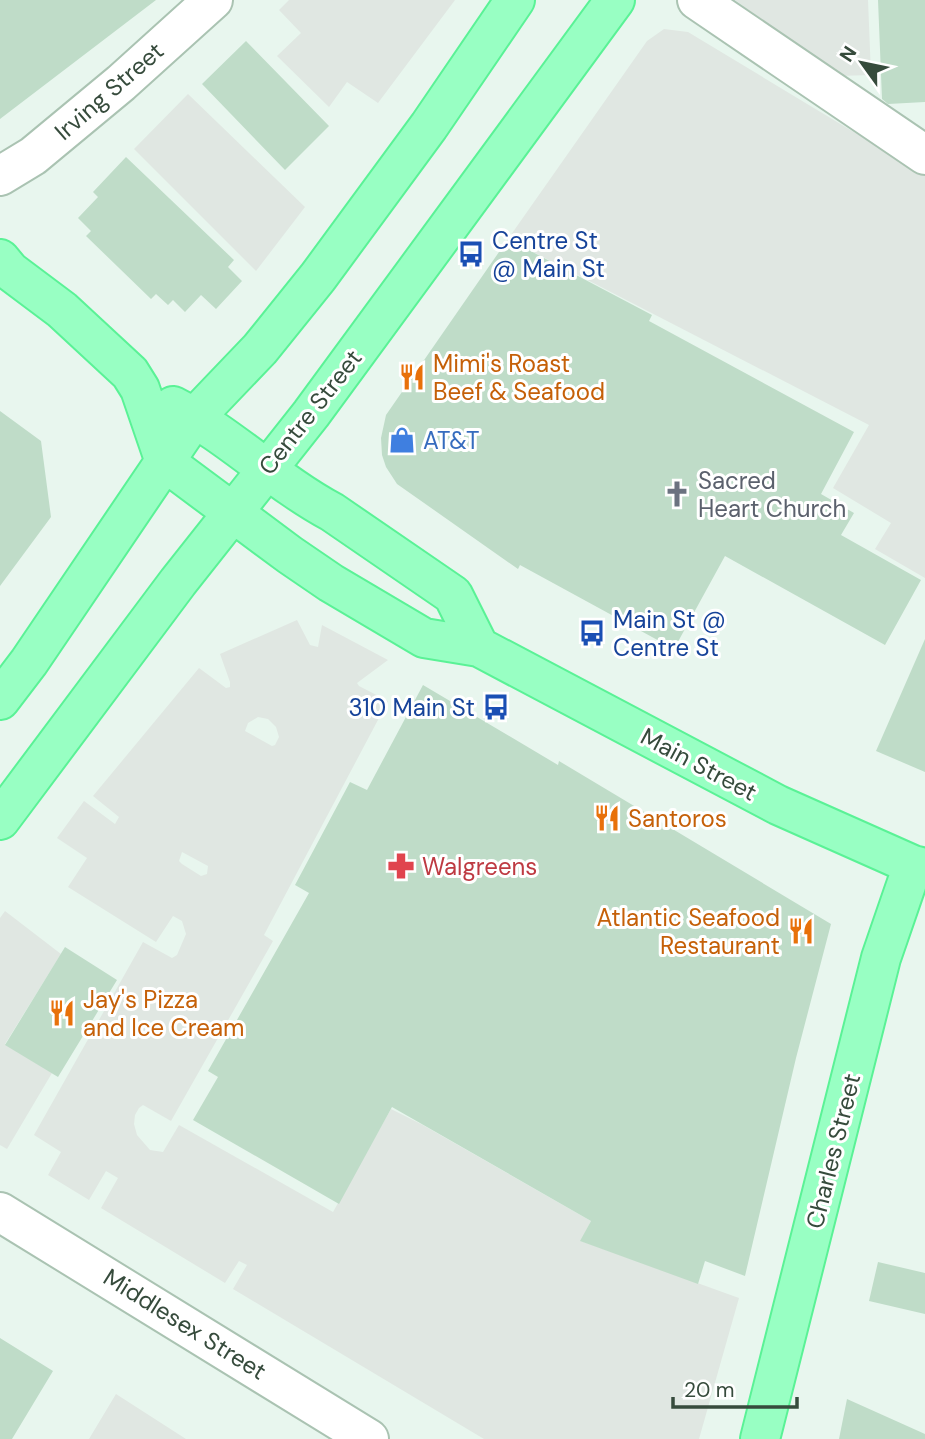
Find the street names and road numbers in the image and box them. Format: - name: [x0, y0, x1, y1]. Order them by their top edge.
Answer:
- street label: Irving Street: [48, 35, 170, 147]
- street label: Centre Street: [251, 343, 369, 481]
- street label: Main Street: [636, 720, 762, 808]
- street label: Charles Street: [799, 1070, 867, 1232]
- street label: Middlesex Street: [98, 1261, 272, 1387]

